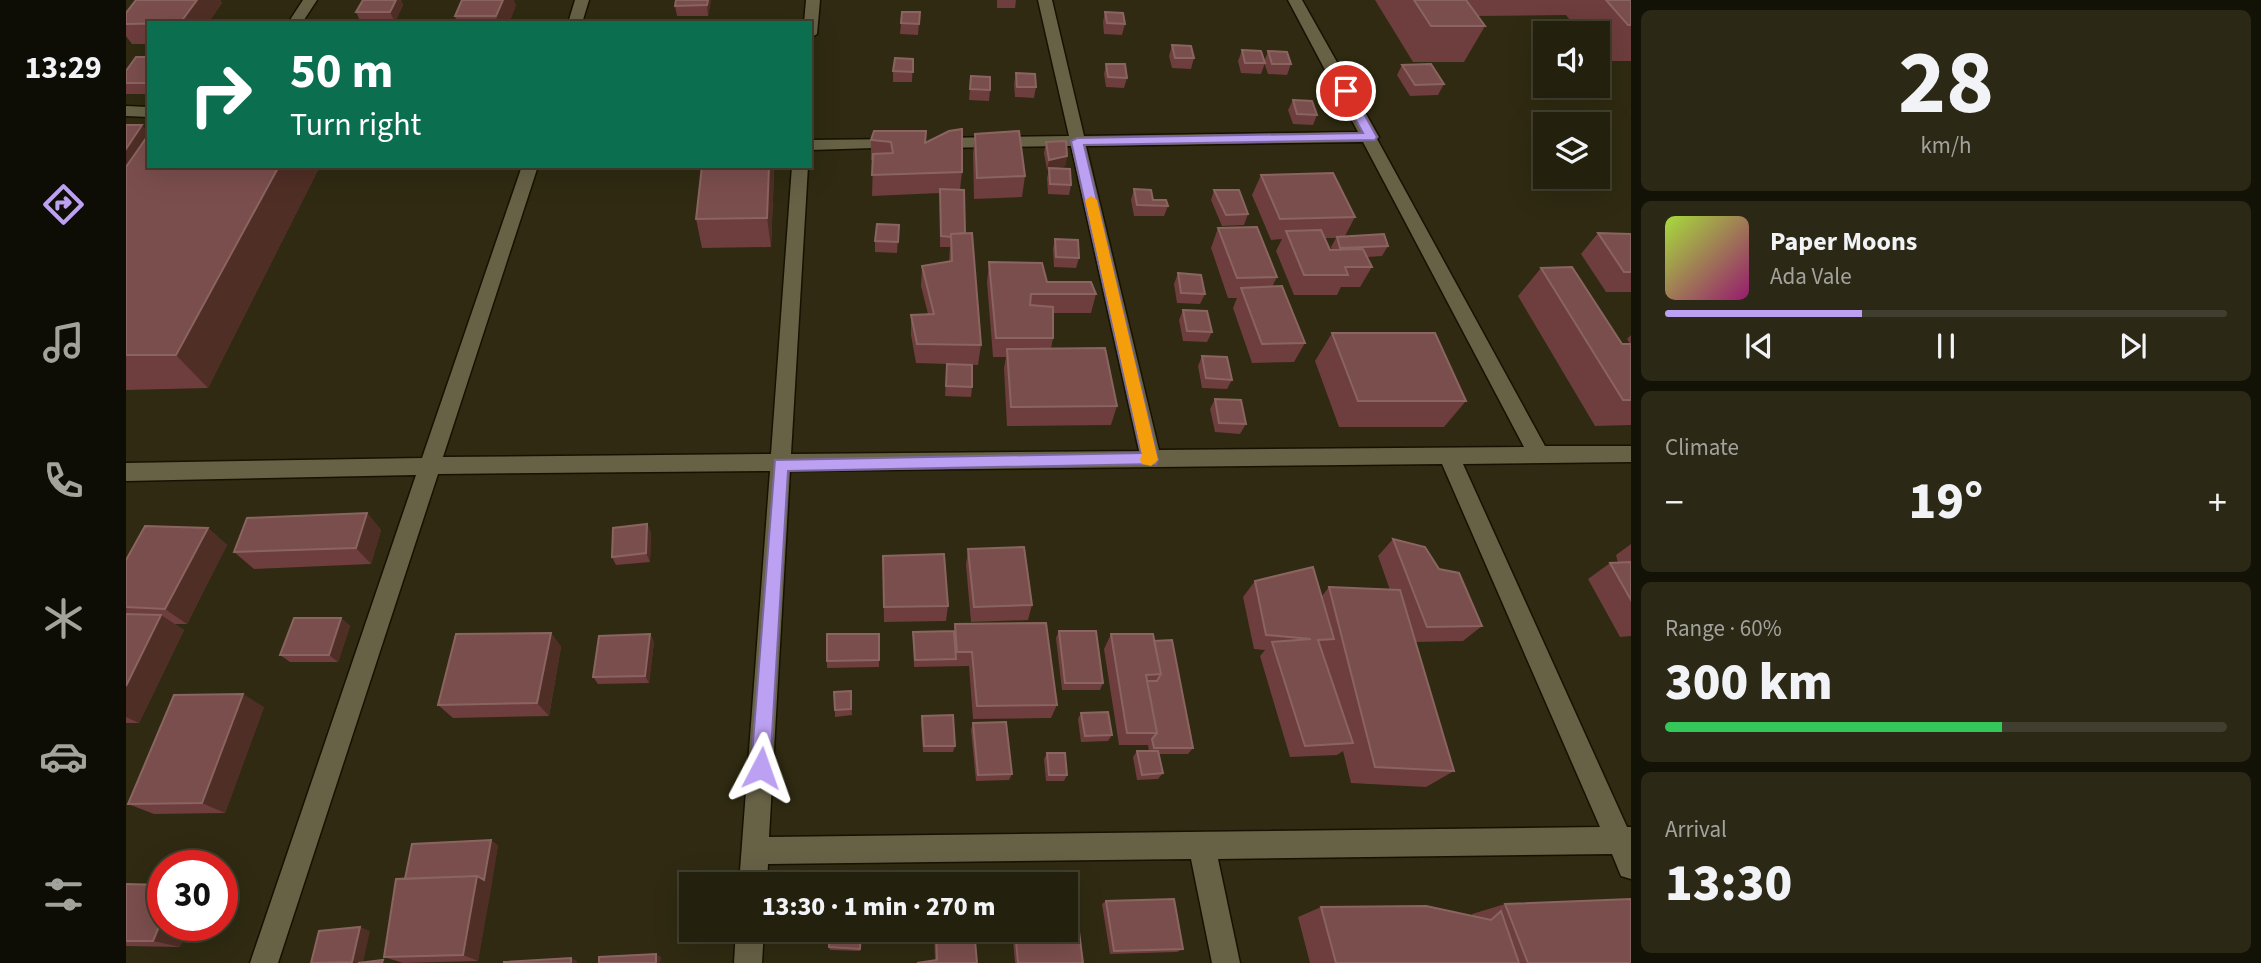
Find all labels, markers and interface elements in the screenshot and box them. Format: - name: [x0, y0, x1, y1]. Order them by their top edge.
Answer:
- text: 28: [1898, 19, 1994, 148]
- map controls: [1533, 21, 1610, 189]
- button: sound: [1533, 21, 1610, 98]
- text: 50 m: [290, 37, 394, 107]
- text: 13:29: [24, 45, 102, 91]
- icon: right: [175, 49, 266, 140]
- pin: [1316, 61, 1376, 121]
- icon: arrive: [1327, 72, 1365, 110]
- text: Turn right: [290, 102, 421, 148]
- button: layers: [1533, 112, 1610, 189]
- text: km/h: [1920, 129, 1972, 162]
- icon: directions: [39, 180, 88, 229]
- text: Paper Moons: [1770, 223, 1917, 260]
- text: Ada Vale: [1770, 260, 1852, 293]
- icon: music: [39, 318, 88, 367]
- icon: previous: [1740, 327, 1778, 365]
- icon: pause: [1927, 327, 1965, 365]
- icon: next: [2114, 327, 2152, 365]
- text: Climate: [1665, 431, 1739, 464]
- icon: phone: [39, 456, 88, 505]
- text: 19°: [1909, 465, 1983, 539]
- text: −: [1665, 476, 1684, 530]
- text: +: [2208, 476, 2227, 530]
- icon: climate: [39, 594, 88, 643]
- text: Range · 60%: [1665, 612, 1782, 645]
- text: 300 km: [1665, 646, 1833, 720]
- position arrow: [724, 731, 798, 805]
- icon: car: [39, 732, 88, 781]
- text: Arrival: [1665, 813, 1727, 846]
- text: 13:30: [1665, 847, 1792, 921]
- speed limit sign: 30: [147, 850, 238, 941]
- icon: filters: [39, 870, 88, 919]
- text: 13:30 · 1 min · 270 m: [762, 888, 995, 925]

